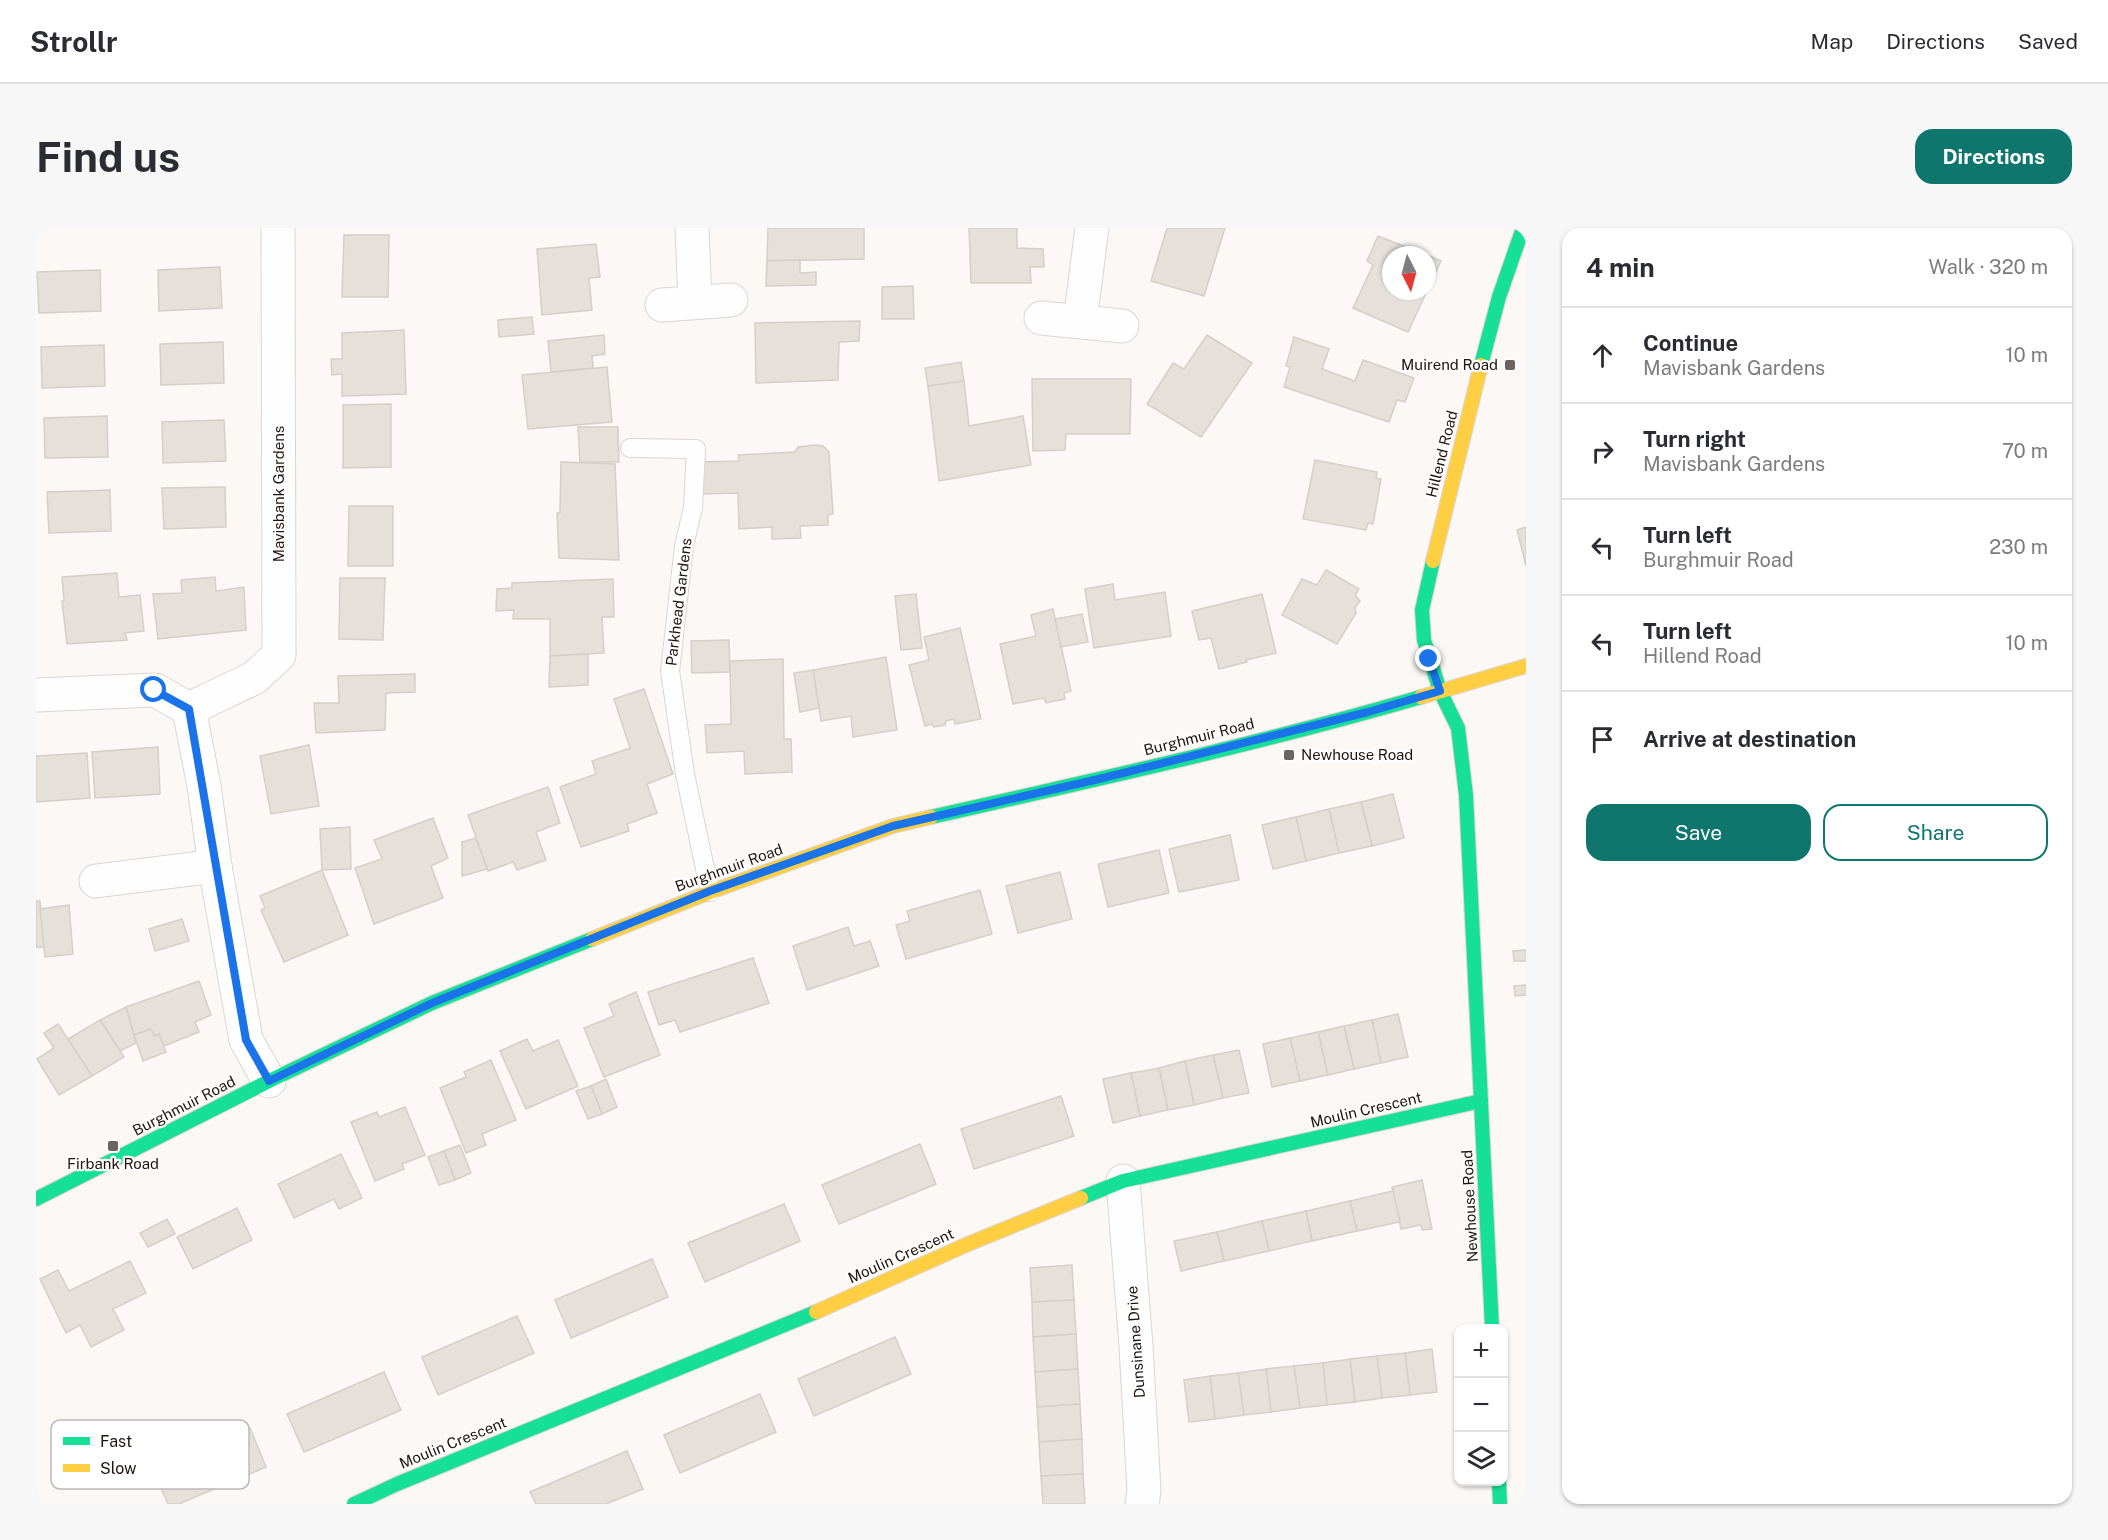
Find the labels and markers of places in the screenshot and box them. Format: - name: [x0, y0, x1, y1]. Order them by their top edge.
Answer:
- place label: Muirend Road: [1401, 356, 1498, 373]
- marker: Muirend Road: [1503, 358, 1517, 372]
- place label: Newhouse Road: [1301, 746, 1413, 763]
- marker: Newhouse Road: [1282, 748, 1296, 762]
- marker: Firbank Road: [106, 1139, 120, 1153]
- place label: Firbank Road: [67, 1155, 159, 1172]

